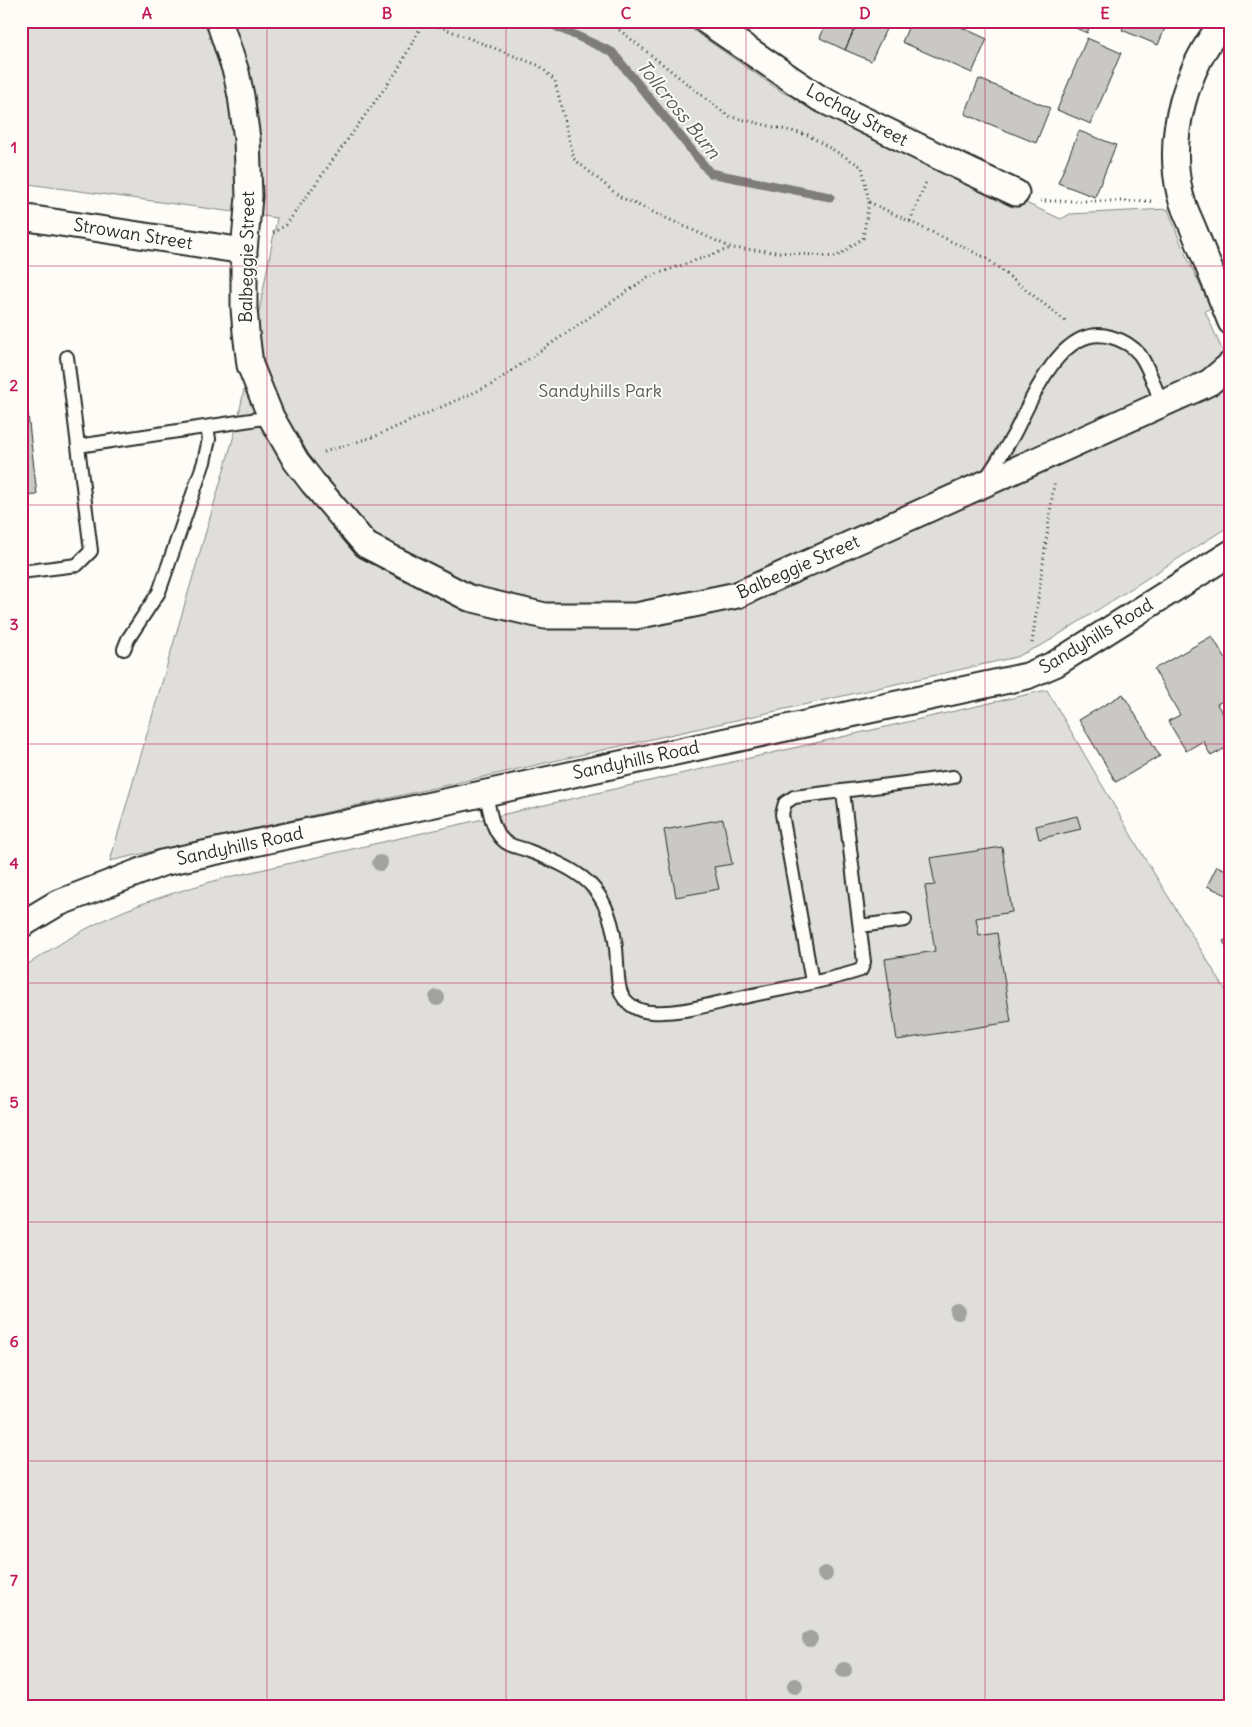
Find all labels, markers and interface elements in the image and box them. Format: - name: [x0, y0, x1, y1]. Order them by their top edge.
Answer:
- text: A: [142, 3, 152, 23]
- text: B: [382, 3, 393, 23]
- text: C: [621, 3, 632, 23]
- text: D: [859, 3, 871, 23]
- text: E: [1100, 3, 1110, 23]
- water label: Tollcross Burn: [632, 55, 727, 164]
- street label: Lochay Street: [802, 78, 912, 151]
- text: 1: [11, 137, 17, 157]
- street label: Balbeggie Street: [234, 191, 259, 323]
- street label: Strowan Street: [72, 213, 194, 254]
- text: 2: [10, 375, 19, 395]
- park label: Sandyhills Park: [538, 379, 662, 402]
- street label: Balbeggie Street: [733, 529, 863, 604]
- street label: Sandyhills Road: [1035, 592, 1157, 679]
- text: 3: [9, 614, 19, 634]
- street label: Sandyhills Road: [571, 735, 702, 784]
- street label: Sandyhills Road: [175, 821, 306, 870]
- text: 4: [9, 853, 19, 873]
- text: 5: [9, 1092, 19, 1112]
- text: 6: [9, 1331, 19, 1351]
- text: 7: [10, 1570, 18, 1590]

